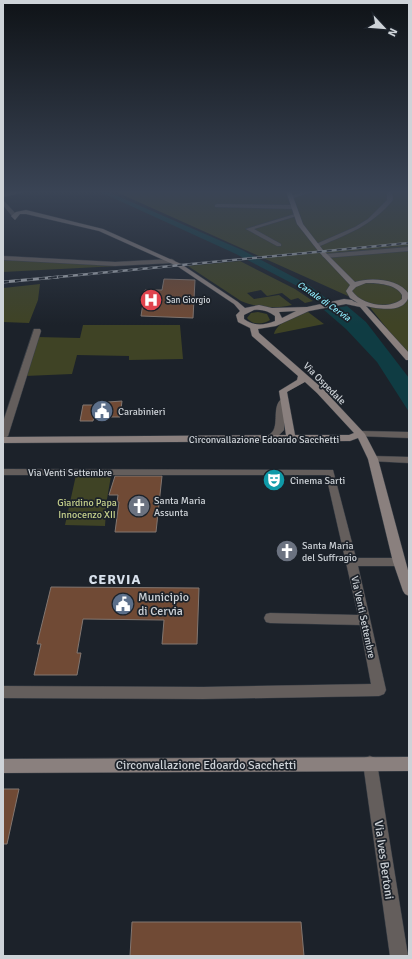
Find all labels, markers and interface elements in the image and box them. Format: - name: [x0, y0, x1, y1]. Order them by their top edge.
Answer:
- north arrow: [364, 8, 404, 48]
- text: N: [385, 26, 400, 38]
- water label: Canale di Cervia: [295, 279, 353, 324]
- hospital icon: San Giorgio: [138, 287, 164, 313]
- place label: San Giorgio: [166, 295, 211, 306]
- street label: Via Ospedale: [301, 360, 348, 407]
- public building icon: Carabinieri: [89, 398, 115, 424]
- place label: Carabinieri: [118, 406, 165, 418]
- street label: Circonvallazione Edoardo Sacchetti: [189, 434, 339, 446]
- street label: Via Venti Settembre: [28, 467, 112, 479]
- theatre icon: Cinema Sarti: [261, 467, 287, 493]
- place label: Cinema Sarti: [290, 475, 345, 487]
- church icon: Santa Maria Assunta: [126, 493, 152, 519]
- place label: Santa Maria Assunta: [154, 495, 206, 519]
- park label: Giardino Papa Innocenzo XII: [57, 497, 117, 521]
- church icon: Santa Maria del Suffragio: [274, 538, 300, 564]
- place label: Santa Maria del Suffragio: [302, 540, 357, 564]
- district label: CERVIA: [89, 571, 141, 588]
- street label: Via Venti Settembre: [348, 575, 378, 660]
- place label: Municipio di Cervia: [138, 590, 189, 619]
- public building icon: Municipio di Cervia: [110, 591, 136, 617]
- street label: Circonvallazione Edoardo Sacchetti: [116, 758, 296, 773]
- street label: Via Ives Bertoni: [371, 820, 396, 901]

